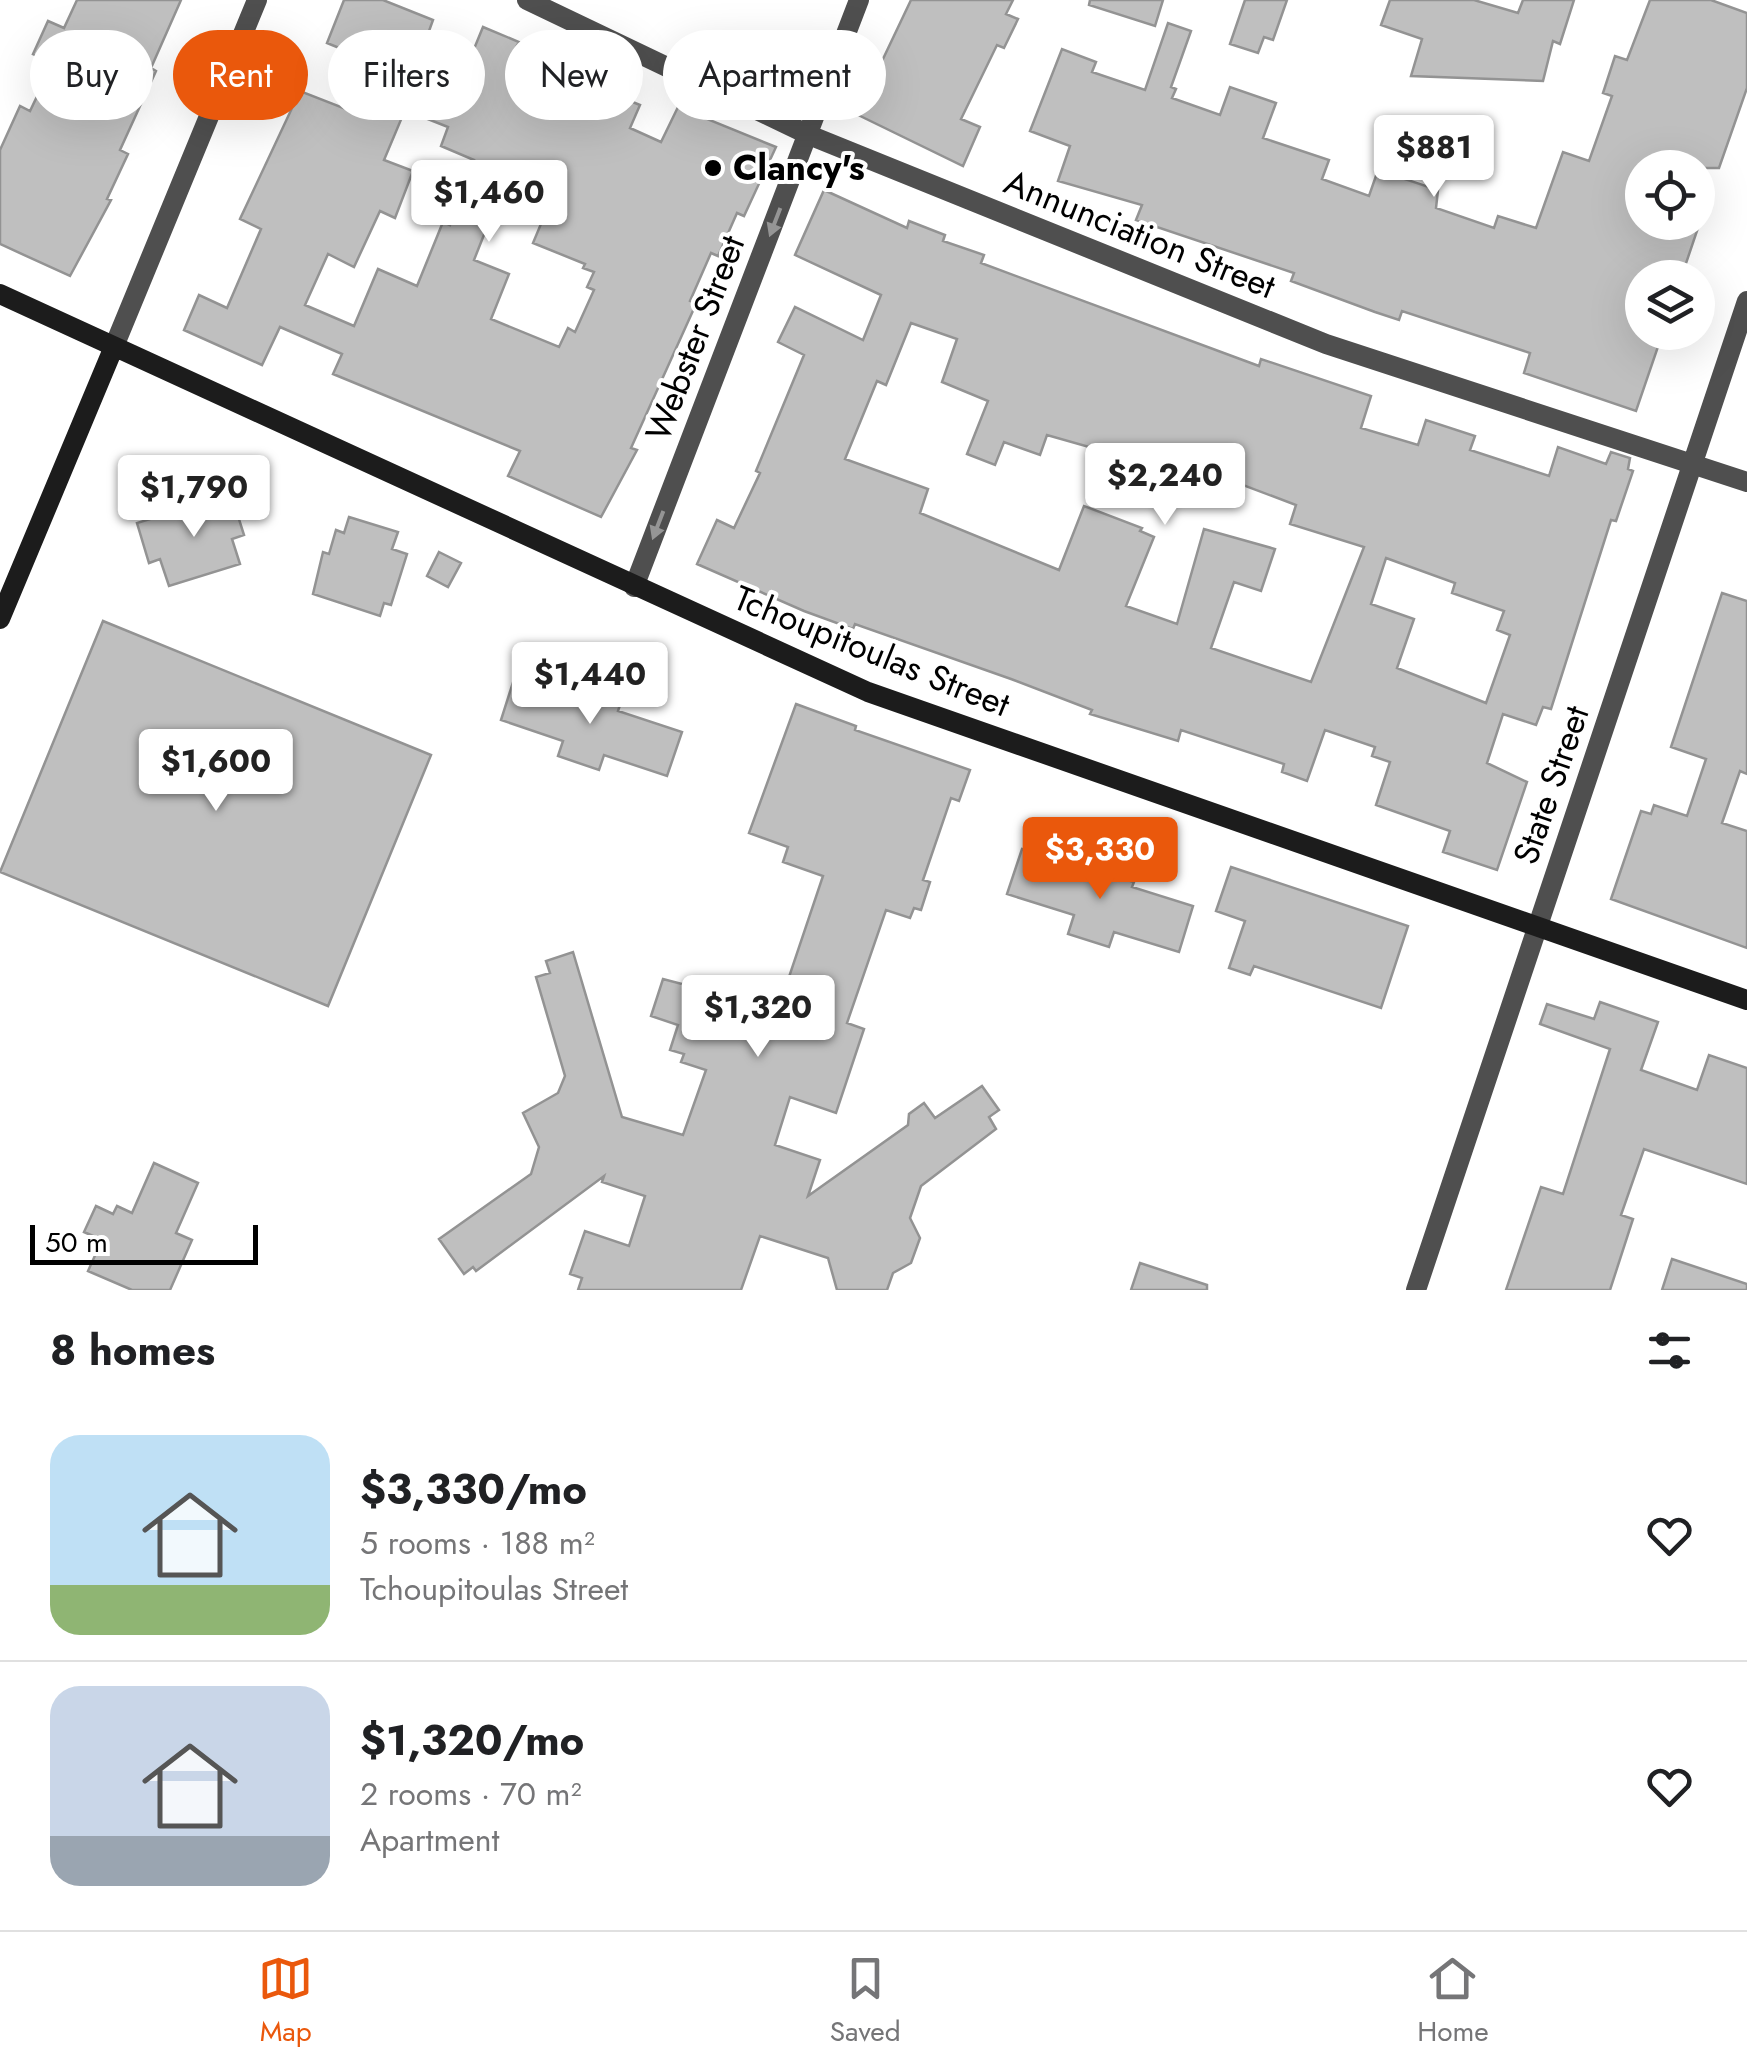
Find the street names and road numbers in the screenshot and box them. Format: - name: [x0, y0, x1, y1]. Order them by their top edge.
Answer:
- street label: Annunciation Street: [997, 157, 1284, 311]
- street label: Webster Street: [633, 227, 757, 448]
- street label: Tchoupitoulas Street: [727, 573, 1018, 729]
- street label: State Street: [1501, 698, 1602, 871]

